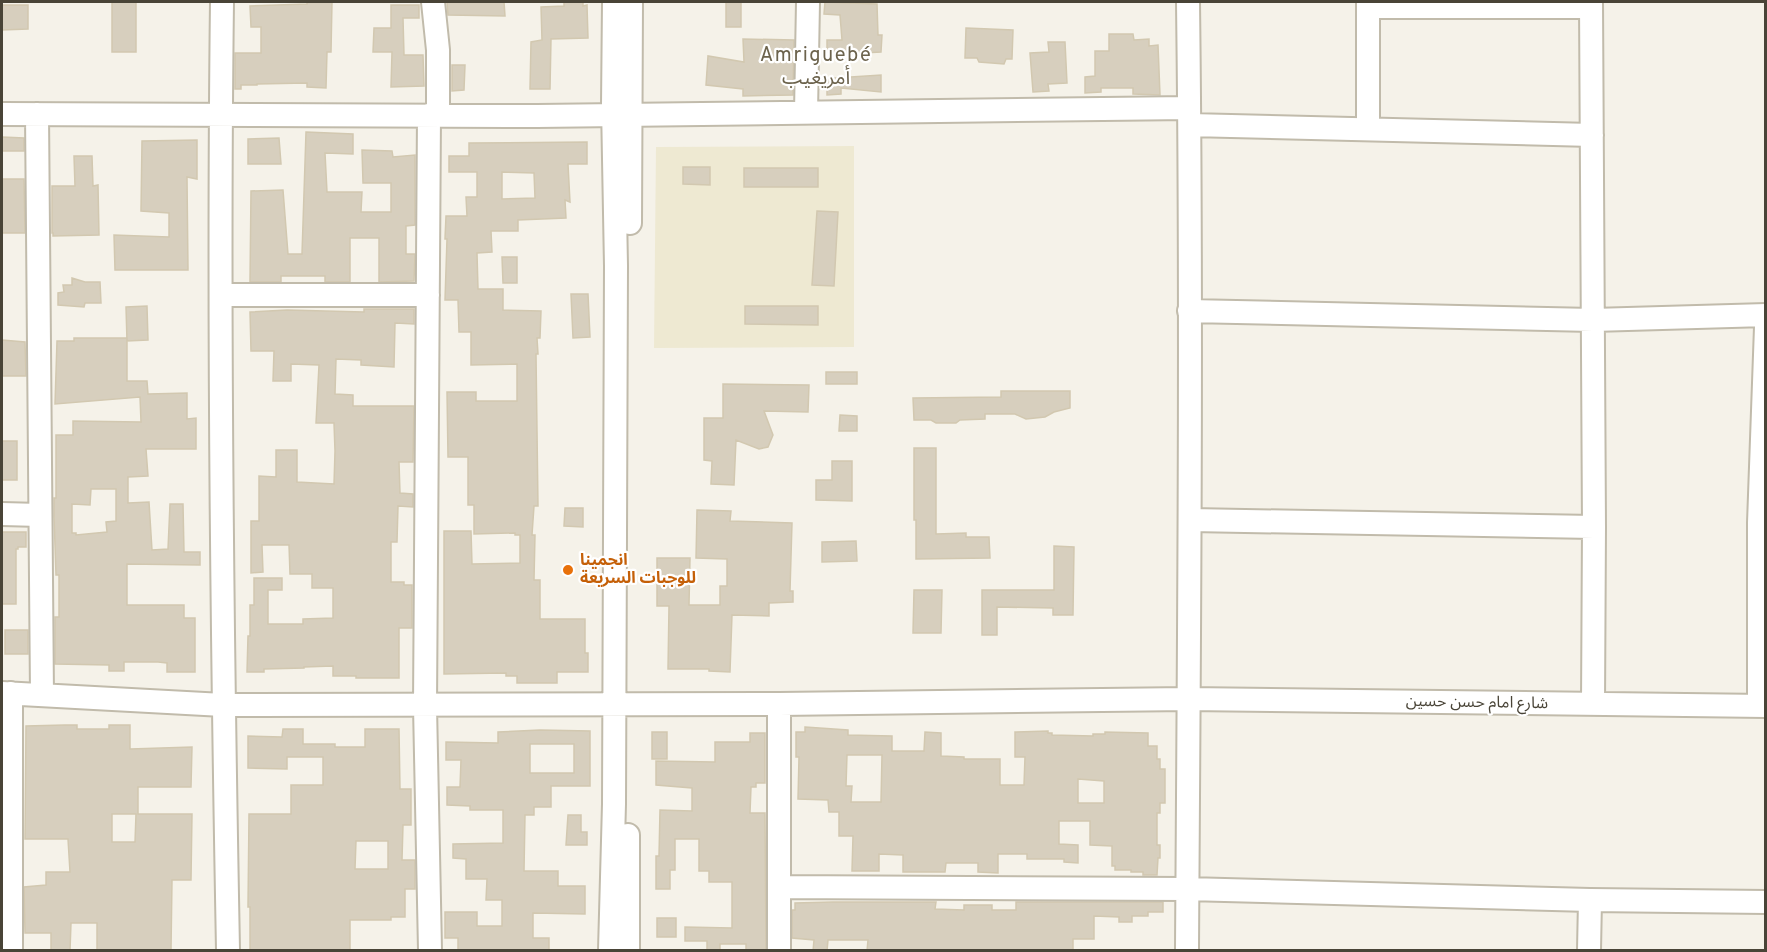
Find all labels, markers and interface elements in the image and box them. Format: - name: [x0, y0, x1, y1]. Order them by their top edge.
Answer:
- district label: Amriguebé أمريغيب: [760, 43, 872, 92]
- place label: انجمينا للوجبات السريعة: [580, 551, 696, 589]
- marker: انجمينا للوجبات السريعة: [561, 563, 575, 577]
- street label: شارع امام حسن حسين: [1406, 692, 1548, 715]

